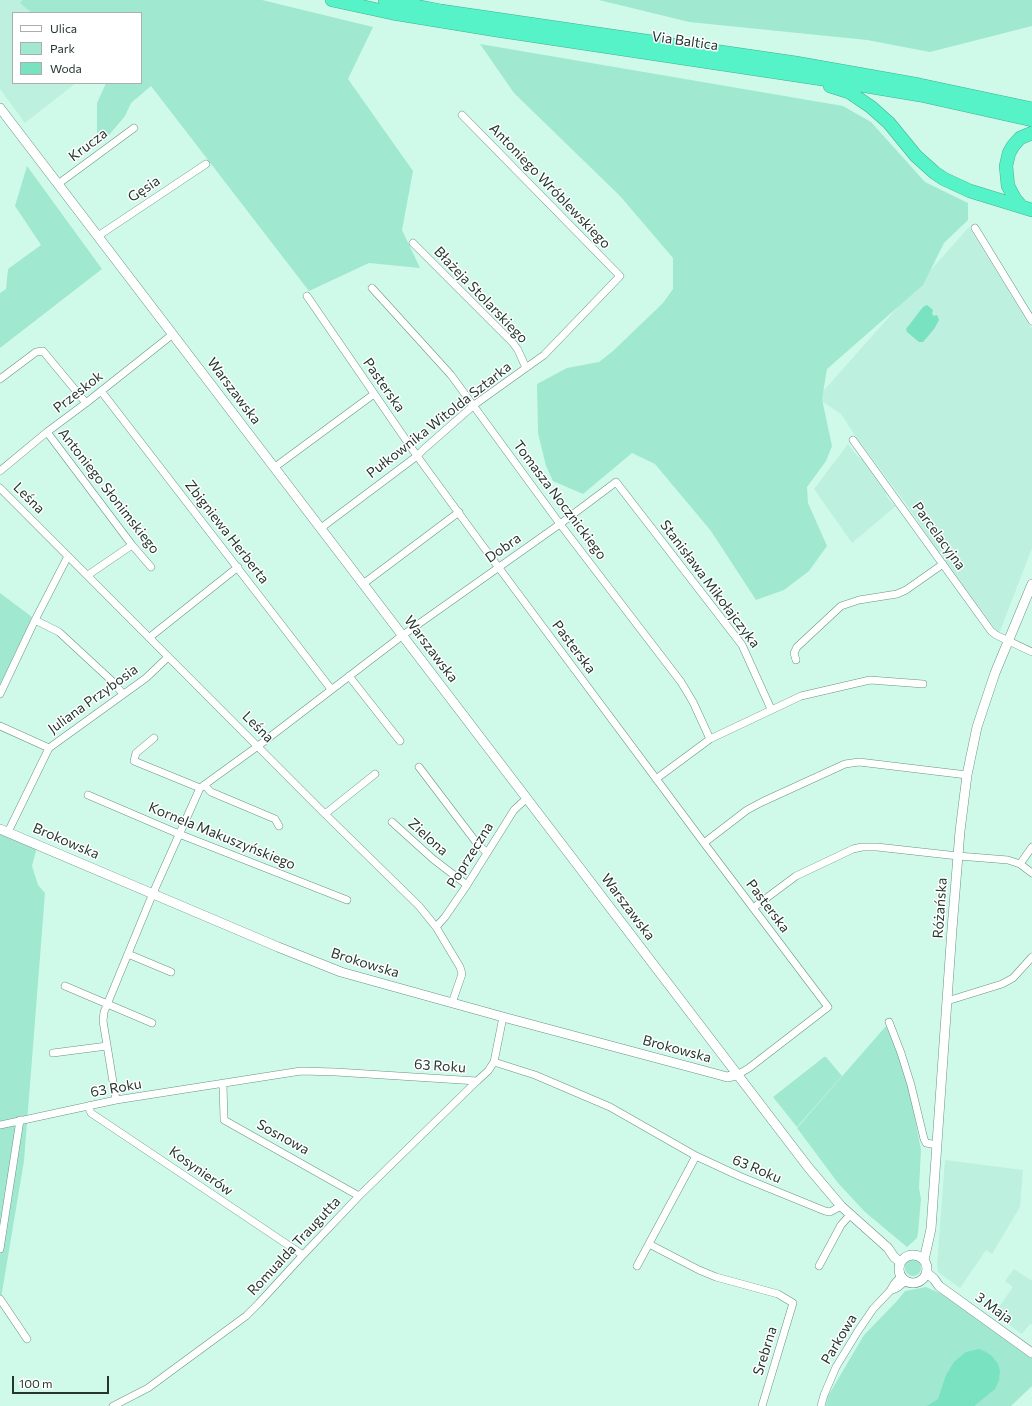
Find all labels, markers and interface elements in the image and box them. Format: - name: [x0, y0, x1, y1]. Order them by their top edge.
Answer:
- legend: [12, 12, 142, 84]
- text: Ulica: [50, 21, 77, 35]
- street label: Via Baltica: [651, 28, 719, 54]
- text: Park: [50, 41, 75, 55]
- text: Woda: [50, 61, 82, 75]
- street label: Antoniego Wróblewskiego: [486, 120, 614, 252]
- street label: Krucza: [65, 125, 111, 165]
- street label: Gęsia: [125, 172, 163, 206]
- street label: Błażeja Stolarskiego: [431, 243, 531, 347]
- street label: Warszawska: [203, 354, 265, 428]
- street label: Pasterska: [359, 355, 409, 415]
- street label: Pułkownika Witolda Sztarka: [363, 358, 515, 482]
- street label: Przeskok: [50, 367, 106, 417]
- street label: Antoniego Słonimskiego: [55, 425, 163, 557]
- street label: Tomasza Nocznickiego: [510, 437, 610, 563]
- street label: Zbigniewa Herberta: [181, 477, 273, 587]
- street label: Leśna: [10, 479, 48, 517]
- street label: Parcelacyjna: [909, 499, 969, 573]
- street label: Stanisława Mikołajczyka: [657, 517, 763, 651]
- street label: Dobra: [482, 530, 524, 566]
- street label: Warszawska: [400, 612, 462, 686]
- street label: Pasterska: [549, 617, 599, 677]
- street label: Juliana Przybosia: [45, 661, 141, 737]
- street label: Leśna: [239, 708, 277, 746]
- street label: Kornela Makuszyńskiego: [146, 799, 298, 873]
- street label: Zielona: [405, 815, 451, 859]
- street label: Brokowska: [30, 819, 102, 863]
- street label: Poprzeczna: [443, 819, 497, 891]
- street label: Warszawska: [597, 870, 659, 944]
- street label: Pasterska: [743, 876, 793, 936]
- street label: Różańska: [929, 877, 951, 939]
- street label: Brokowska: [329, 945, 401, 981]
- street label: Brokowska: [641, 1032, 713, 1066]
- street label: 63 Roku: [414, 1056, 466, 1076]
- street label: 63 Roku: [89, 1075, 143, 1101]
- street label: Sosnowa: [254, 1116, 312, 1158]
- street label: Kosynierów: [166, 1143, 236, 1199]
- street label: 63 Roku: [730, 1151, 784, 1187]
- street label: Romualda Traugutta: [244, 1193, 344, 1299]
- street label: 3 Maja: [972, 1289, 1016, 1327]
- street label: Parkowa: [818, 1311, 860, 1367]
- street label: Srebrna: [750, 1325, 780, 1377]
- scale bar: [14, 1368, 111, 1394]
- text: 100 m: [19, 1376, 53, 1390]

